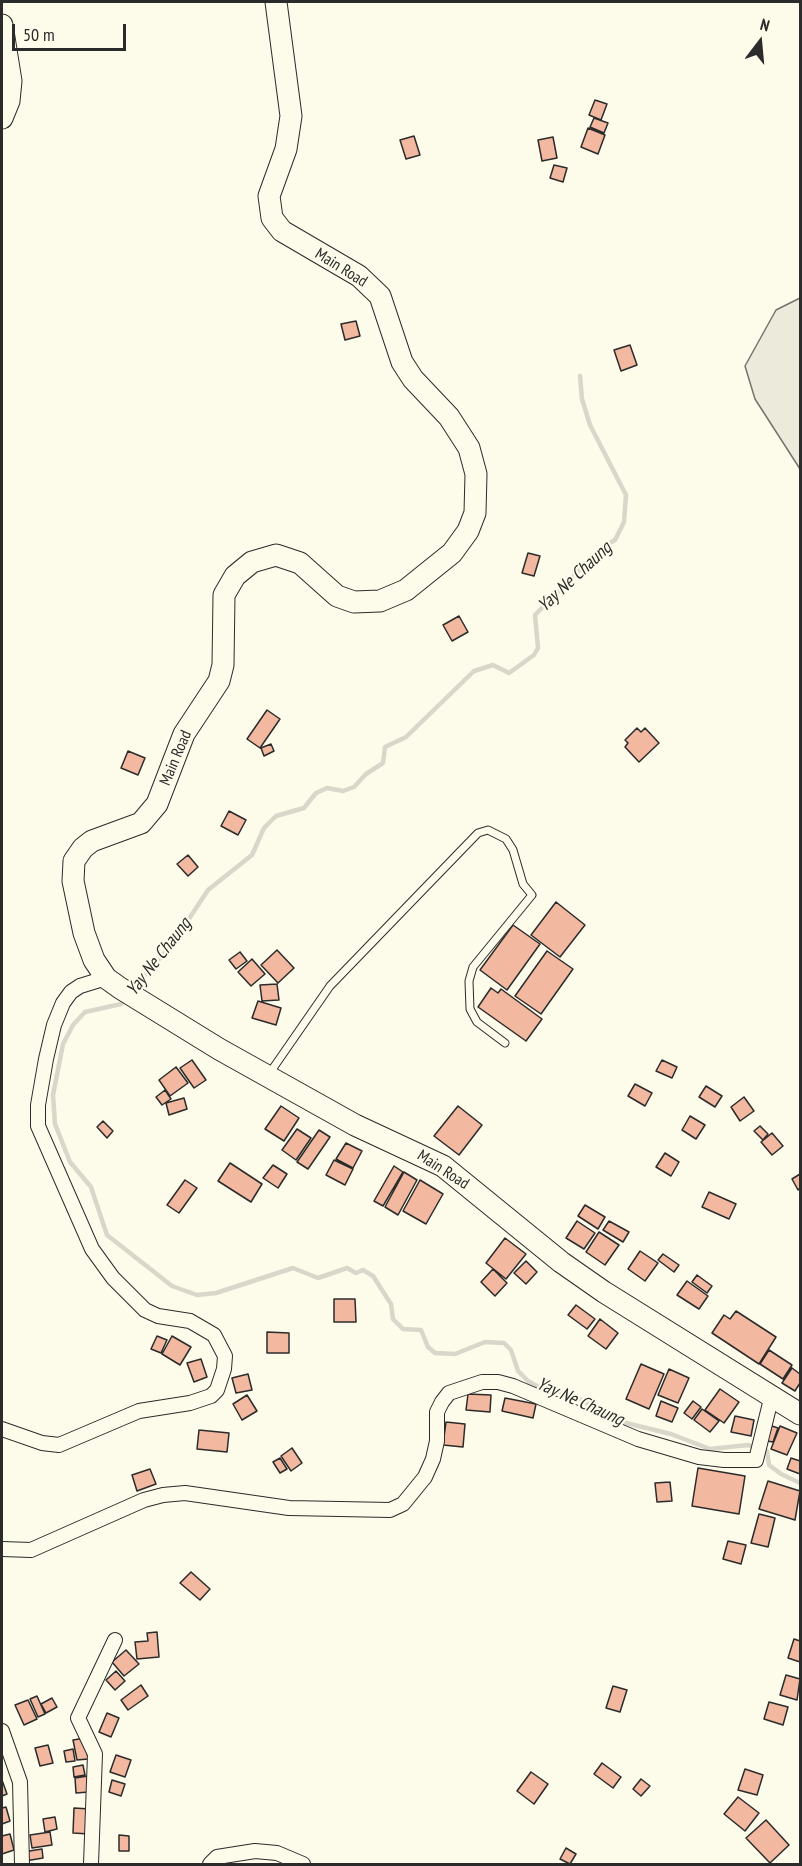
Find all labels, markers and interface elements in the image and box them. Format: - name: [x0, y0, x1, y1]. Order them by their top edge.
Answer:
- scale bar: [15, 12, 129, 50]
- north arrow: [730, 12, 790, 72]
- text: N: [758, 14, 772, 35]
- text: 50 m: [23, 23, 55, 46]
- street label: Main Road: [311, 245, 371, 291]
- water label: Yay Ne Chaung: [534, 537, 616, 617]
- street label: Main Road: [156, 728, 196, 788]
- water label: Yay Ne Chaung: [122, 914, 196, 1000]
- street label: Main Road: [414, 1146, 472, 1194]
- water label: Yay Ne Chaung: [533, 1373, 627, 1431]

